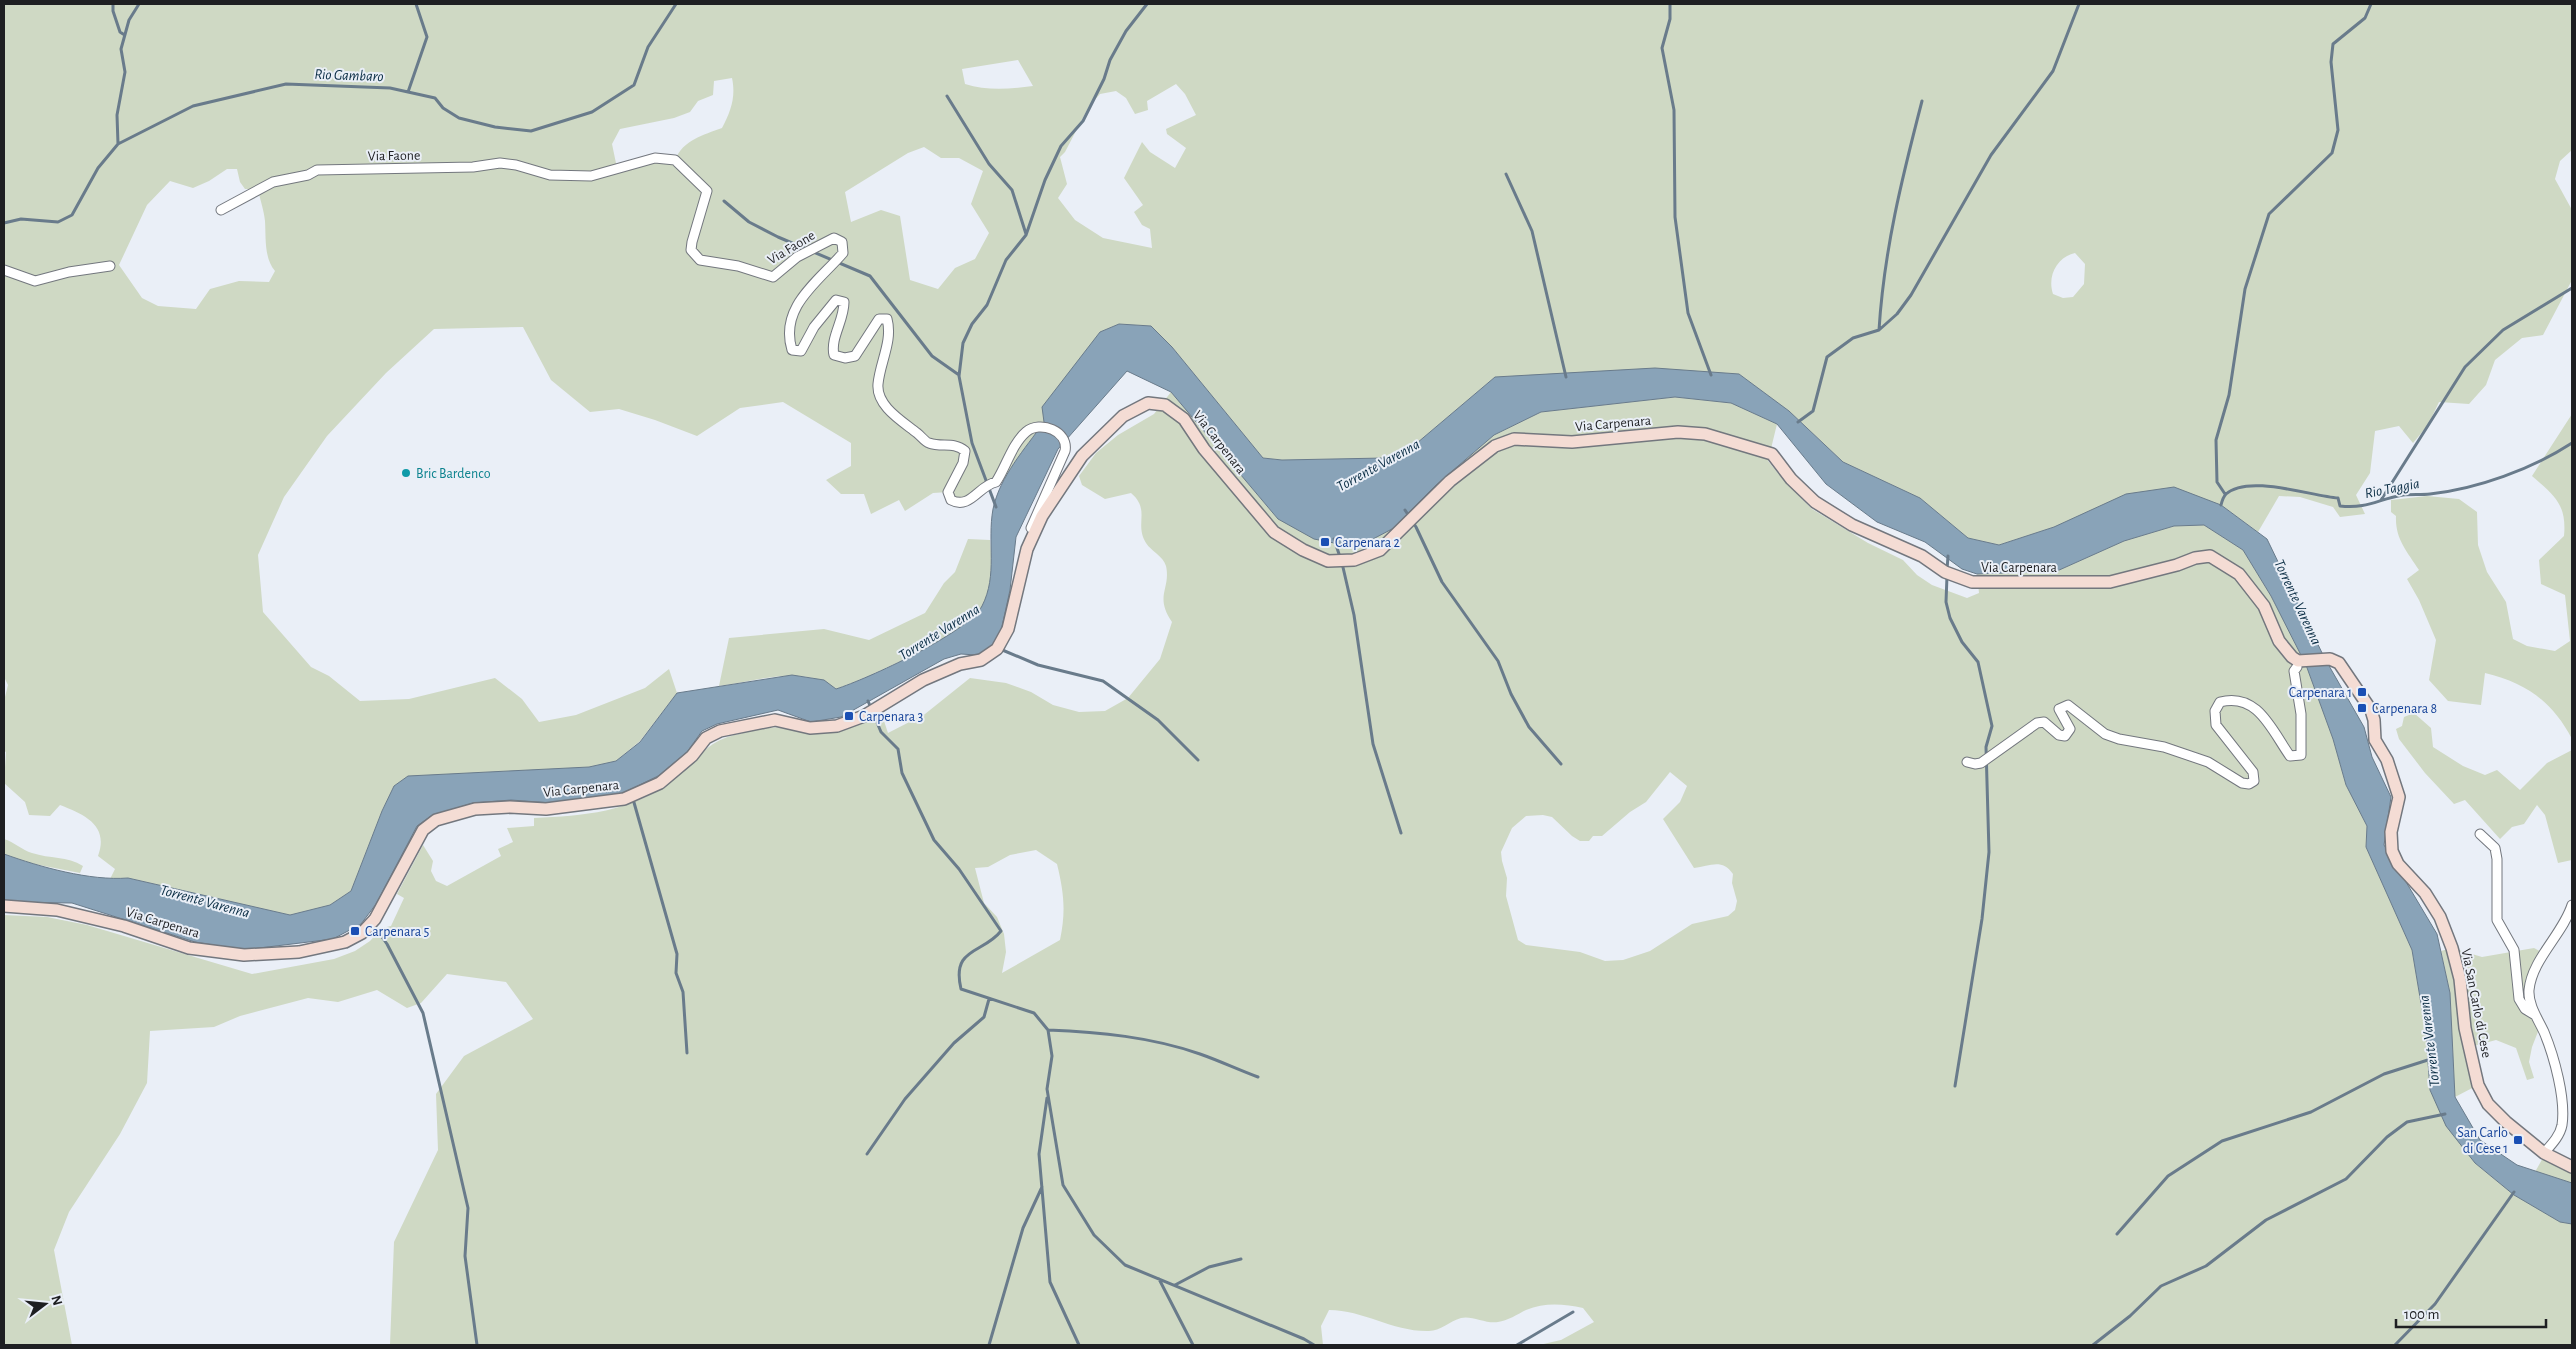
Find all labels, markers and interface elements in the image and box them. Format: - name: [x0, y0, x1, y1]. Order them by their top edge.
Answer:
- water label: Rio Gambaro: [314, 67, 384, 84]
- street label: Via Faone: [368, 149, 420, 163]
- street label: Via Faone: [765, 228, 818, 267]
- street label: Via Carpenara: [1190, 408, 1248, 477]
- street label: Via Carpenara: [1575, 414, 1652, 434]
- water label: Torrente Varenna: [1334, 437, 1422, 494]
- marker: Bric Bardenco: [400, 467, 412, 479]
- place label: Bric Bardenco: [416, 467, 491, 481]
- water label: Rio Taggia: [2364, 476, 2421, 501]
- marker: Carpenara 2: [1319, 536, 1331, 548]
- place label: Carpenara 2: [1335, 536, 1400, 550]
- water label: Torrente Varenna: [2271, 557, 2324, 647]
- street label: Via Carpenara: [1981, 561, 2058, 575]
- water label: Torrente Varenna: [896, 602, 982, 663]
- place label: Carpenara 1: [2289, 686, 2352, 700]
- marker: Carpenara 1: [2356, 686, 2368, 698]
- marker: Carpenara 8: [2356, 702, 2368, 714]
- place label: Carpenara 8: [2372, 702, 2437, 716]
- marker: Carpenara 3: [843, 710, 855, 722]
- place label: Carpenara 3: [859, 710, 923, 724]
- street label: Via Carpenara: [542, 778, 620, 800]
- water label: Torrente Varenna: [158, 882, 251, 921]
- street label: Via Carpenara: [124, 905, 202, 941]
- marker: Carpenara 5: [349, 925, 361, 937]
- place label: Carpenara 5: [365, 925, 429, 939]
- street label: Via San Carlo di Cese: [2459, 947, 2493, 1059]
- water label: Torrente Varenna: [2416, 994, 2443, 1088]
- place label: San Carlo di Cese 1: [2457, 1126, 2508, 1156]
- marker: San Carlo di Cese 1: [2512, 1134, 2524, 1146]
- north arrow: [20, 1279, 70, 1329]
- text: N: [48, 1294, 65, 1307]
- scale bar: [2396, 1296, 2546, 1328]
- text: 100 m: [2404, 1307, 2439, 1322]

